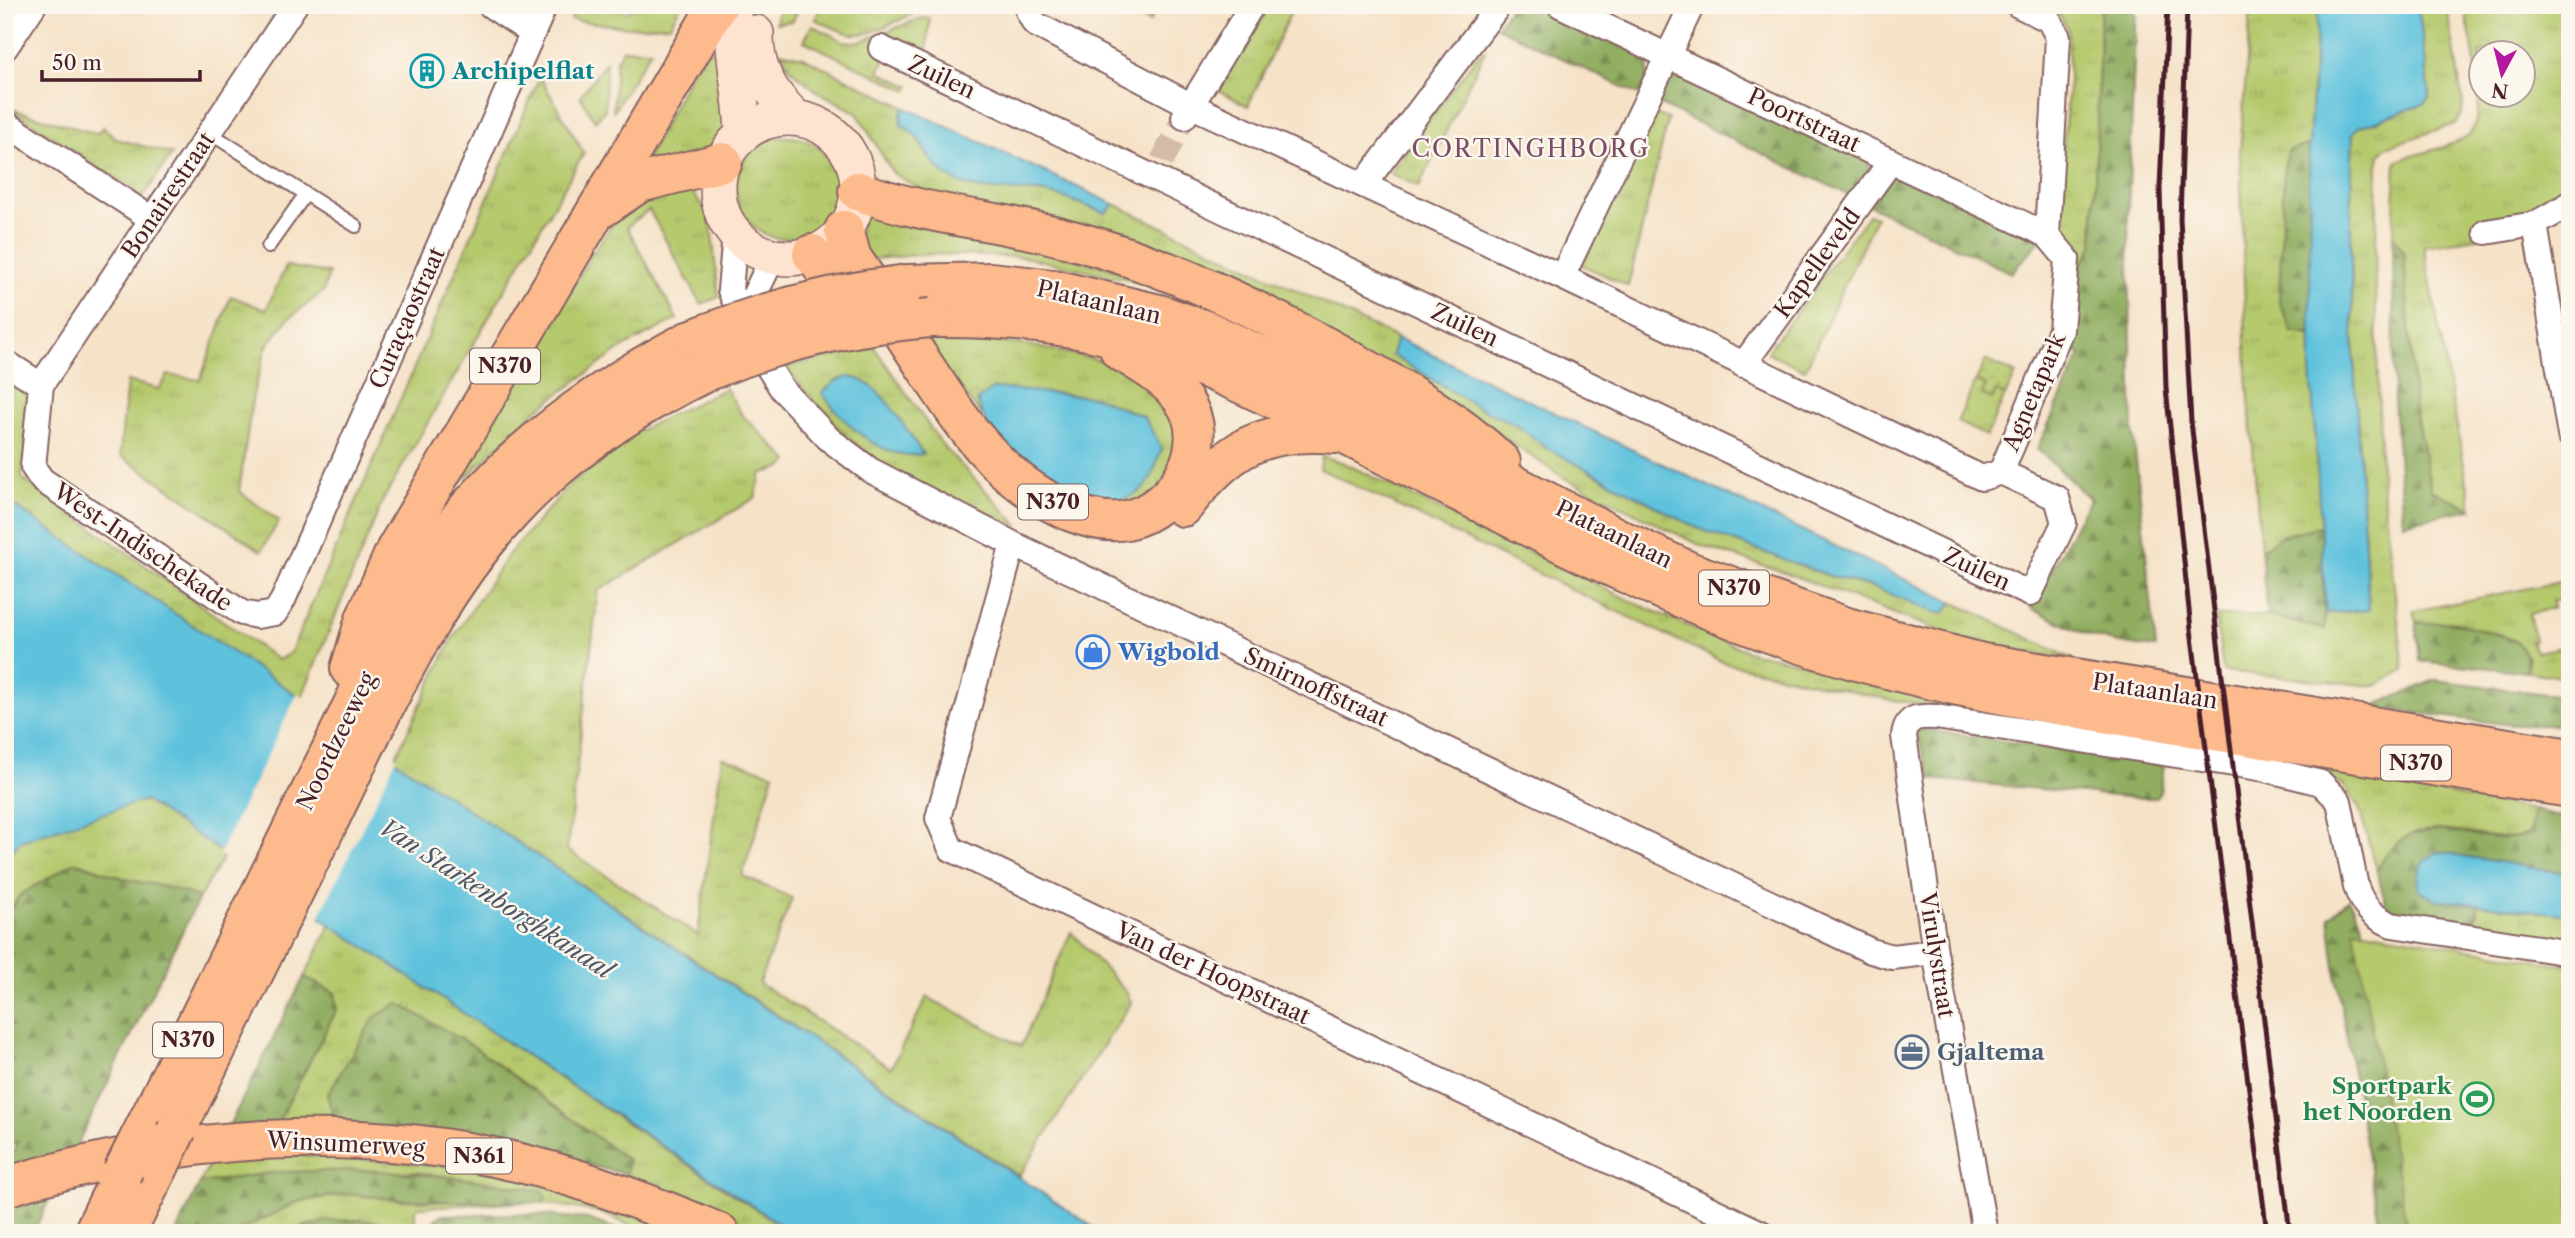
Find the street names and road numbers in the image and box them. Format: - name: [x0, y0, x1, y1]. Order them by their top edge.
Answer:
- street label: Zuilen: [904, 49, 980, 105]
- street label: Poortstraat: [1743, 82, 1865, 158]
- street label: Bonairestraat: [116, 127, 220, 263]
- street label: Kapelleveld: [1768, 203, 1866, 323]
- street label: Curaçaostraat: [363, 243, 451, 393]
- street label: Plataanlaan: [1034, 274, 1164, 330]
- street label: Zuilen: [1427, 297, 1503, 353]
- street label: Agnetapark: [1996, 327, 2072, 456]
- road number: N370: [470, 348, 540, 384]
- street label: West-Indischekade: [47, 476, 238, 617]
- road number: N370: [1018, 484, 1088, 520]
- street label: Plataanlaan: [1551, 494, 1677, 574]
- street label: Zuilen: [1939, 541, 2015, 597]
- road number: N370: [1699, 570, 1769, 606]
- street label: Smirnoffstraat: [1239, 641, 1393, 733]
- street label: Noordzeeweg: [290, 666, 382, 815]
- street label: Plataanlaan: [2090, 667, 2220, 715]
- road number: N370: [2381, 746, 2451, 780]
- street label: Virulystraat: [1913, 889, 1961, 1020]
- street label: Van der Hoopstraat: [1111, 915, 1314, 1030]
- road number: N370: [153, 1023, 223, 1058]
- street label: Winsumerweg: [265, 1126, 427, 1162]
- road number: N361: [446, 1138, 512, 1174]

